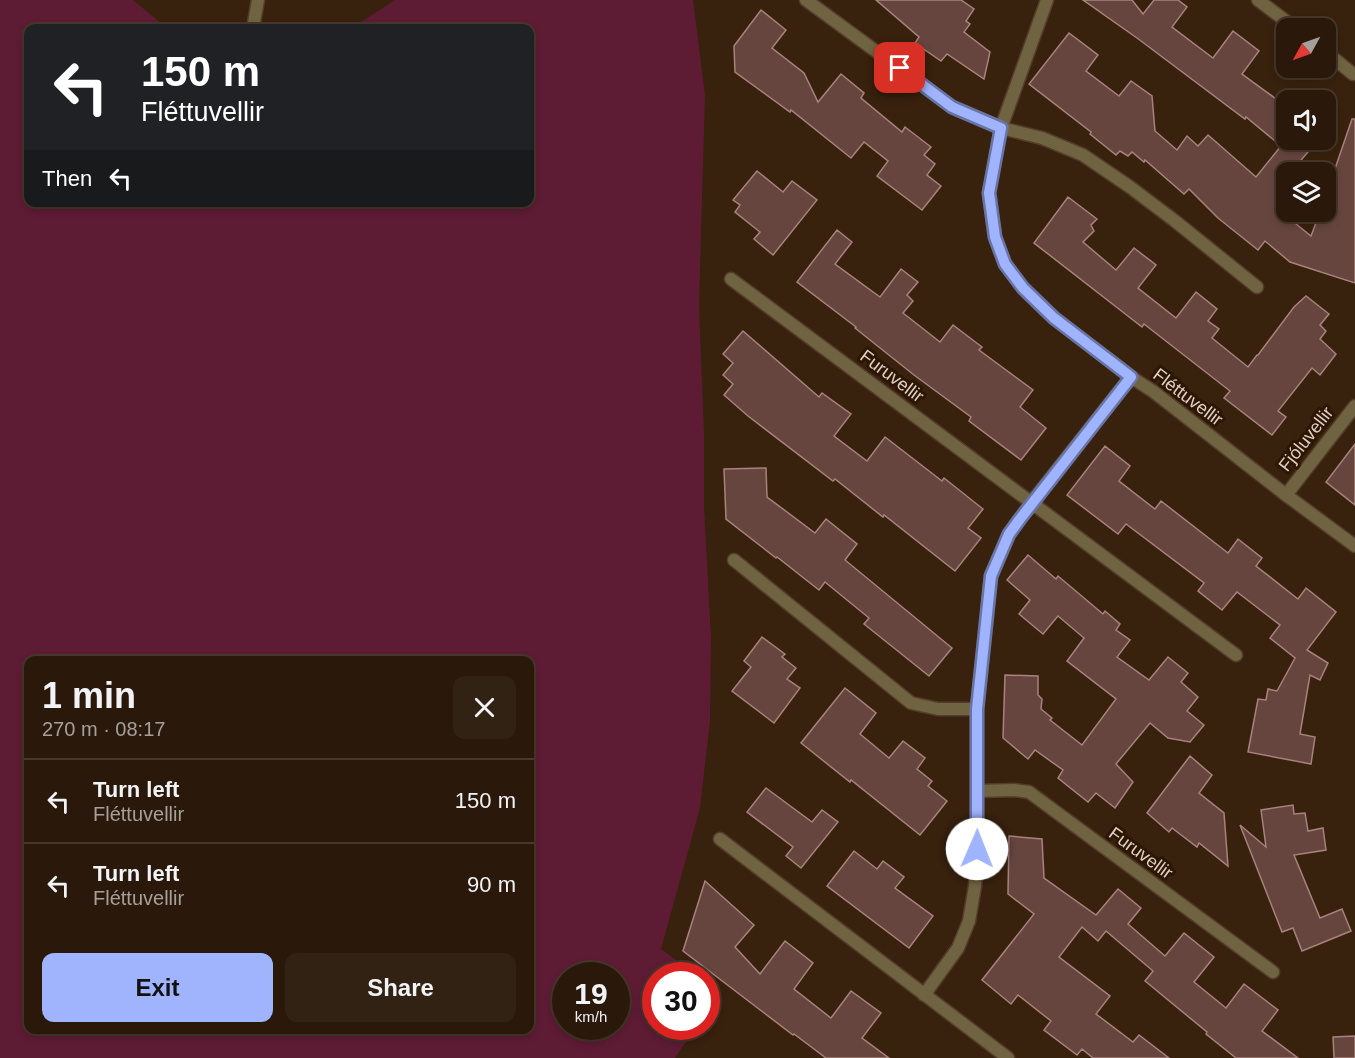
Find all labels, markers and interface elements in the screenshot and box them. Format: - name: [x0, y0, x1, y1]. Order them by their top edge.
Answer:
- north arrow: [1276, 18, 1336, 78]
- map controls: [1276, 18, 1336, 222]
- pin: [874, 42, 925, 93]
- icon: left: [42, 48, 120, 126]
- text: 150 m: [141, 48, 260, 95]
- icon: arrive: [883, 51, 916, 84]
- button: sound: [1276, 90, 1336, 150]
- text: Fléttuvellir: [141, 97, 264, 127]
- icon: left: [104, 162, 137, 195]
- button: layers: [1276, 162, 1336, 222]
- text: Then: [42, 166, 92, 191]
- street label: Furuvellir: [856, 346, 928, 406]
- street label: Fléttuvellir: [1149, 364, 1227, 430]
- street label: Fjóluvellir: [1275, 403, 1337, 475]
- text: 1 min: [42, 675, 136, 716]
- button: close: [453, 676, 516, 739]
- text: 270 m · 08:17: [42, 718, 165, 740]
- text: Turn left: [93, 777, 179, 802]
- icon: left: [42, 785, 75, 818]
- text: 150 m: [455, 788, 516, 813]
- text: Fléttuvellir: [93, 803, 184, 825]
- position arrow: [945, 817, 1009, 881]
- street label: Furuvellir: [1105, 823, 1177, 883]
- text: Turn left: [93, 861, 179, 886]
- icon: left: [42, 869, 75, 902]
- text: 90 m: [467, 872, 516, 897]
- text: Fléttuvellir: [93, 887, 184, 909]
- button: Exit: [42, 953, 273, 1022]
- button: Share: [285, 953, 516, 1022]
- speed limit sign: 30: [642, 962, 720, 1040]
- text: 19: [574, 977, 608, 1010]
- text: km/h: [575, 1008, 607, 1025]

